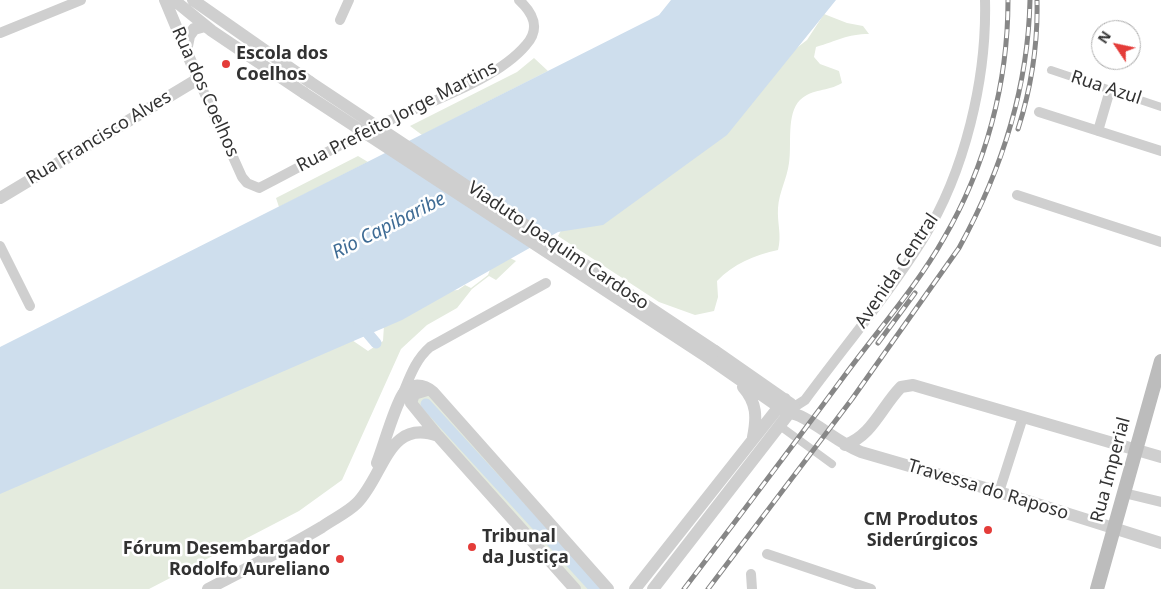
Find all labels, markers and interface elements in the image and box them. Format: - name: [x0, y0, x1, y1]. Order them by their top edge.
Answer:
- north arrow: [1091, 20, 1141, 70]
- street label: Rua dos Coelhos: [167, 24, 243, 160]
- text: N: [1093, 27, 1115, 47]
- place label: Escola dos Coelhos: [236, 43, 328, 86]
- street label: Rua Prefeito Jorge Martins: [293, 57, 501, 177]
- marker: Escola dos Coelhos: [220, 58, 232, 70]
- street label: Rua Azul: [1068, 66, 1144, 110]
- street label: Rua Francisco Alves: [23, 86, 175, 190]
- street label: Viaduto Joaquim Cardoso: [463, 177, 653, 315]
- water label: Rio Capibaribe: [329, 188, 449, 264]
- street label: Avenida Central: [851, 210, 943, 332]
- street label: Rua Imperial: [1087, 415, 1135, 525]
- street label: Travessa do Raposo: [905, 455, 1071, 525]
- place label: CM Produtos Siderúrgicos: [864, 509, 978, 552]
- marker: CM Produtos Siderúrgicos: [982, 524, 994, 536]
- place label: Tribunal da Justiça: [482, 526, 569, 568]
- place label: Fórum Desembargador Rodolfo Aureliano: [123, 538, 330, 580]
- marker: Tribunal da Justiça: [466, 541, 478, 553]
- marker: Fórum Desembargador Rodolfo Aureliano: [334, 553, 346, 565]

